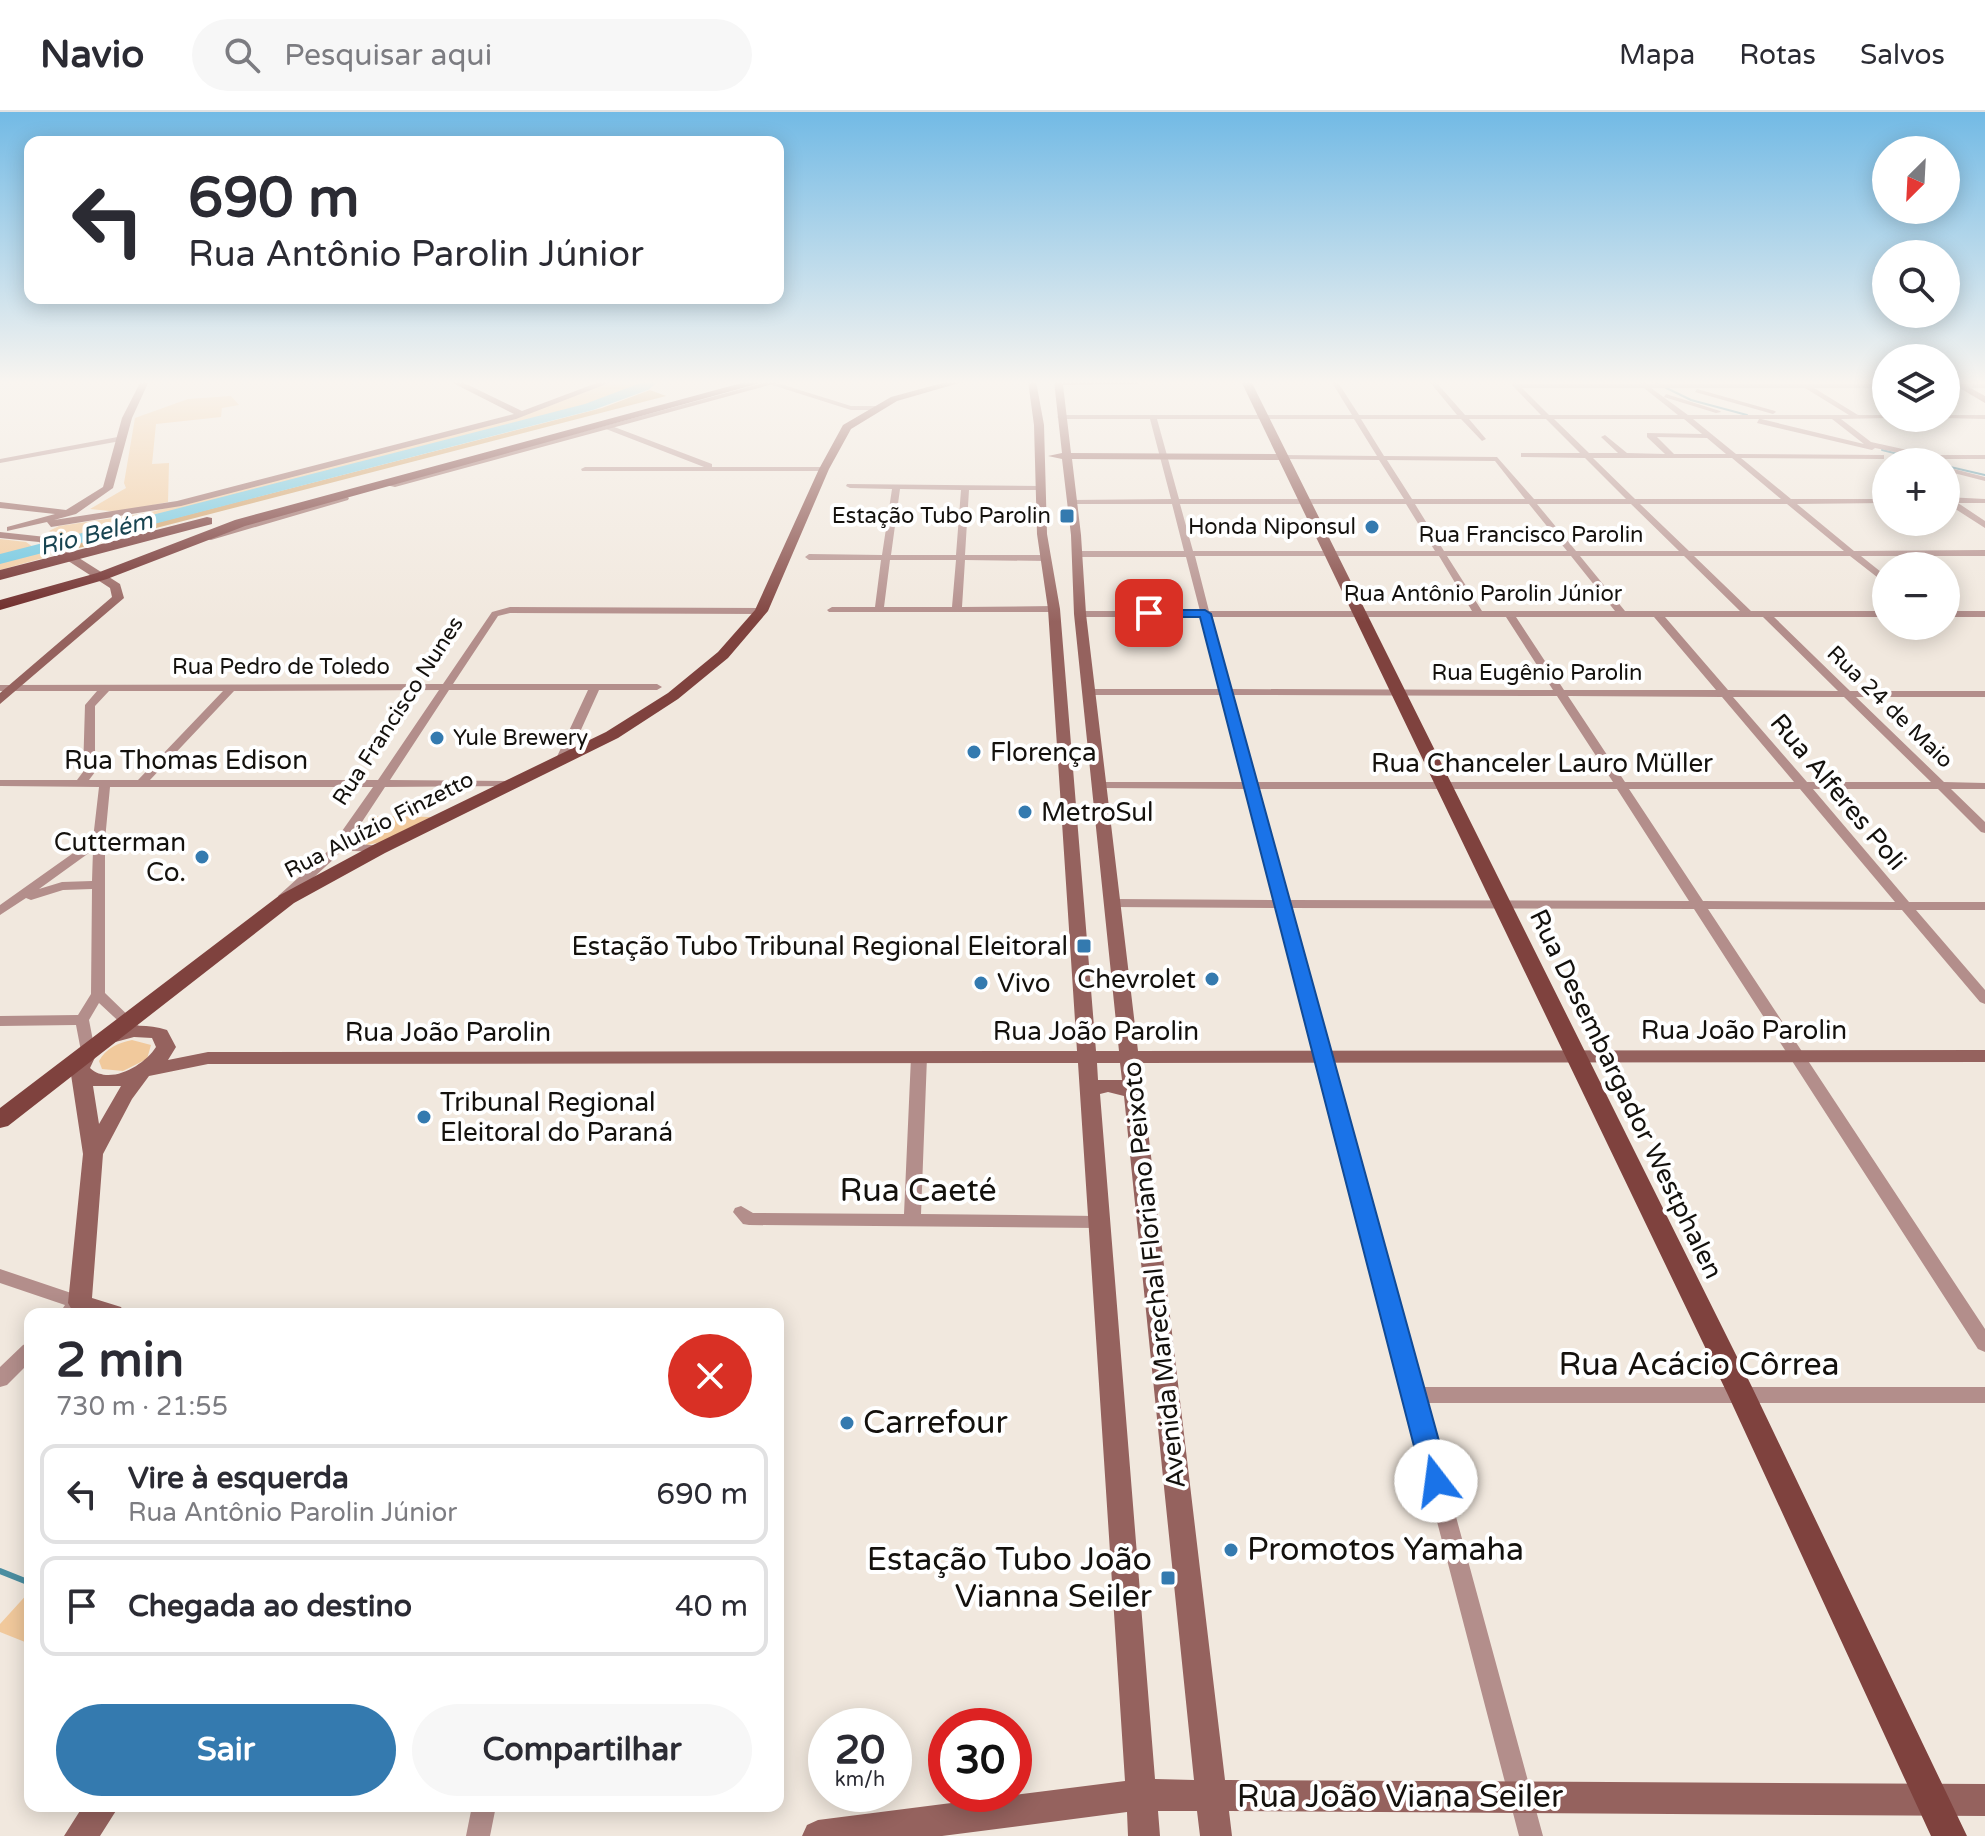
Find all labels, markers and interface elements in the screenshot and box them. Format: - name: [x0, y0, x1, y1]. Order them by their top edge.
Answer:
- search box: [192, 19, 752, 91]
- text: Navio: [40, 32, 144, 78]
- icon: search: [220, 33, 264, 77]
- text: Pesquisar aqui: [284, 37, 492, 74]
- text: Mapa: [1619, 38, 1695, 72]
- text: Rotas: [1739, 38, 1816, 72]
- text: Salvos: [1860, 38, 1945, 72]
- north arrow: [1872, 136, 1960, 224]
- map controls: [1872, 136, 1960, 640]
- text: 690 m: [188, 165, 359, 232]
- icon: left: [56, 168, 160, 272]
- text: Rua Antônio Parolin Júnior: [188, 233, 644, 276]
- button: search: [1872, 240, 1960, 328]
- button: layers: [1872, 344, 1960, 432]
- button: +: [1872, 448, 1960, 536]
- place label: Estação Tubo Parolin: [832, 503, 1051, 529]
- water label: Rio Belém: [36, 506, 157, 562]
- marker: Estação Tubo Parolin: [1058, 507, 1076, 525]
- place label: Honda Niponsul: [1188, 514, 1356, 540]
- marker: Honda Niponsul: [1363, 518, 1381, 536]
- street label: Rua Francisco Parolin: [1418, 522, 1644, 548]
- button: −: [1872, 552, 1960, 640]
- pin: [1115, 579, 1183, 647]
- street label: Rua Antônio Parolin Júnior: [1344, 581, 1623, 607]
- icon: arrive: [1127, 591, 1171, 635]
- street label: Rua Francisco Nunes: [327, 612, 469, 810]
- street label: Rua 24 de Maio: [1822, 640, 1958, 774]
- street label: Rua Pedro de Toledo: [172, 654, 390, 680]
- street label: Rua Eugênio Parolin: [1431, 660, 1643, 686]
- street label: Rua Alferes Poli: [1764, 707, 1912, 877]
- place label: Yule Brewery: [453, 725, 588, 751]
- marker: Yule Brewery: [428, 729, 446, 747]
- place label: Florença: [990, 737, 1097, 768]
- marker: Florença: [965, 743, 983, 761]
- street label: Rua Thomas Edison: [64, 745, 308, 776]
- street label: Rua Chanceler Lauro Müller: [1371, 748, 1713, 779]
- street label: Rua Aluízio Finzetto: [280, 766, 478, 884]
- place label: MetroSul: [1041, 797, 1154, 828]
- marker: MetroSul: [1016, 803, 1034, 821]
- place label: Cutterman Co.: [54, 827, 186, 888]
- marker: Cutterman Co.: [193, 848, 211, 866]
- street label: Rua Desembargador Westphalen: [1523, 904, 1729, 1284]
- place label: Estação Tubo Tribunal Regional Eleitoral: [571, 931, 1068, 962]
- marker: Estação Tubo Tribunal Regional Eleitoral: [1075, 937, 1093, 955]
- place label: Chevrolet: [1077, 964, 1196, 995]
- place label: Vivo: [997, 968, 1051, 999]
- marker: Chevrolet: [1203, 970, 1221, 988]
- marker: Vivo: [972, 974, 990, 992]
- street label: Rua João Parolin: [1641, 1015, 1847, 1046]
- street label: Rua João Parolin: [993, 1016, 1199, 1047]
- street label: Rua João Parolin: [345, 1017, 551, 1048]
- street label: Avenida Marechal Floriano Peixoto: [1116, 1060, 1192, 1490]
- place label: Tribunal Regional Eleitoral do Paraná: [440, 1087, 673, 1148]
- marker: Tribunal Regional Eleitoral do Paraná: [415, 1108, 433, 1126]
- street label: Rua Caeté: [839, 1172, 997, 1210]
- text: 2 min: [56, 1332, 184, 1390]
- button: close: [668, 1334, 752, 1418]
- street label: Rua Acácio Côrrea: [1558, 1346, 1840, 1384]
- text: 730 m · 21:55: [56, 1391, 228, 1422]
- place label: Carrefour: [863, 1404, 1009, 1442]
- marker: Carrefour: [838, 1414, 856, 1432]
- position arrow: [1394, 1439, 1478, 1523]
- text: Vire à esquerda: [128, 1460, 349, 1497]
- icon: left: [60, 1472, 104, 1516]
- text: 690 m: [656, 1476, 748, 1513]
- text: Rua Antônio Parolin Júnior: [128, 1497, 457, 1528]
- place label: Promotos Yamaha: [1247, 1531, 1524, 1569]
- place label: Estação Tubo João Vianna Seiler: [867, 1541, 1153, 1616]
- marker: Promotos Yamaha: [1222, 1541, 1240, 1559]
- marker: Estação Tubo João Vianna Seiler: [1159, 1569, 1177, 1587]
- icon: arrive: [60, 1584, 104, 1628]
- text: Chegada ao destino: [128, 1588, 412, 1625]
- text: 40 m: [675, 1588, 748, 1625]
- button: Sair: [56, 1704, 396, 1796]
- button: Compartilhar: [412, 1704, 752, 1796]
- speed limit sign: 30: [928, 1708, 1032, 1812]
- text: 20: [835, 1726, 885, 1774]
- text: km/h: [835, 1768, 885, 1792]
- street label: Rua João Viana Seiler: [1237, 1778, 1564, 1816]

